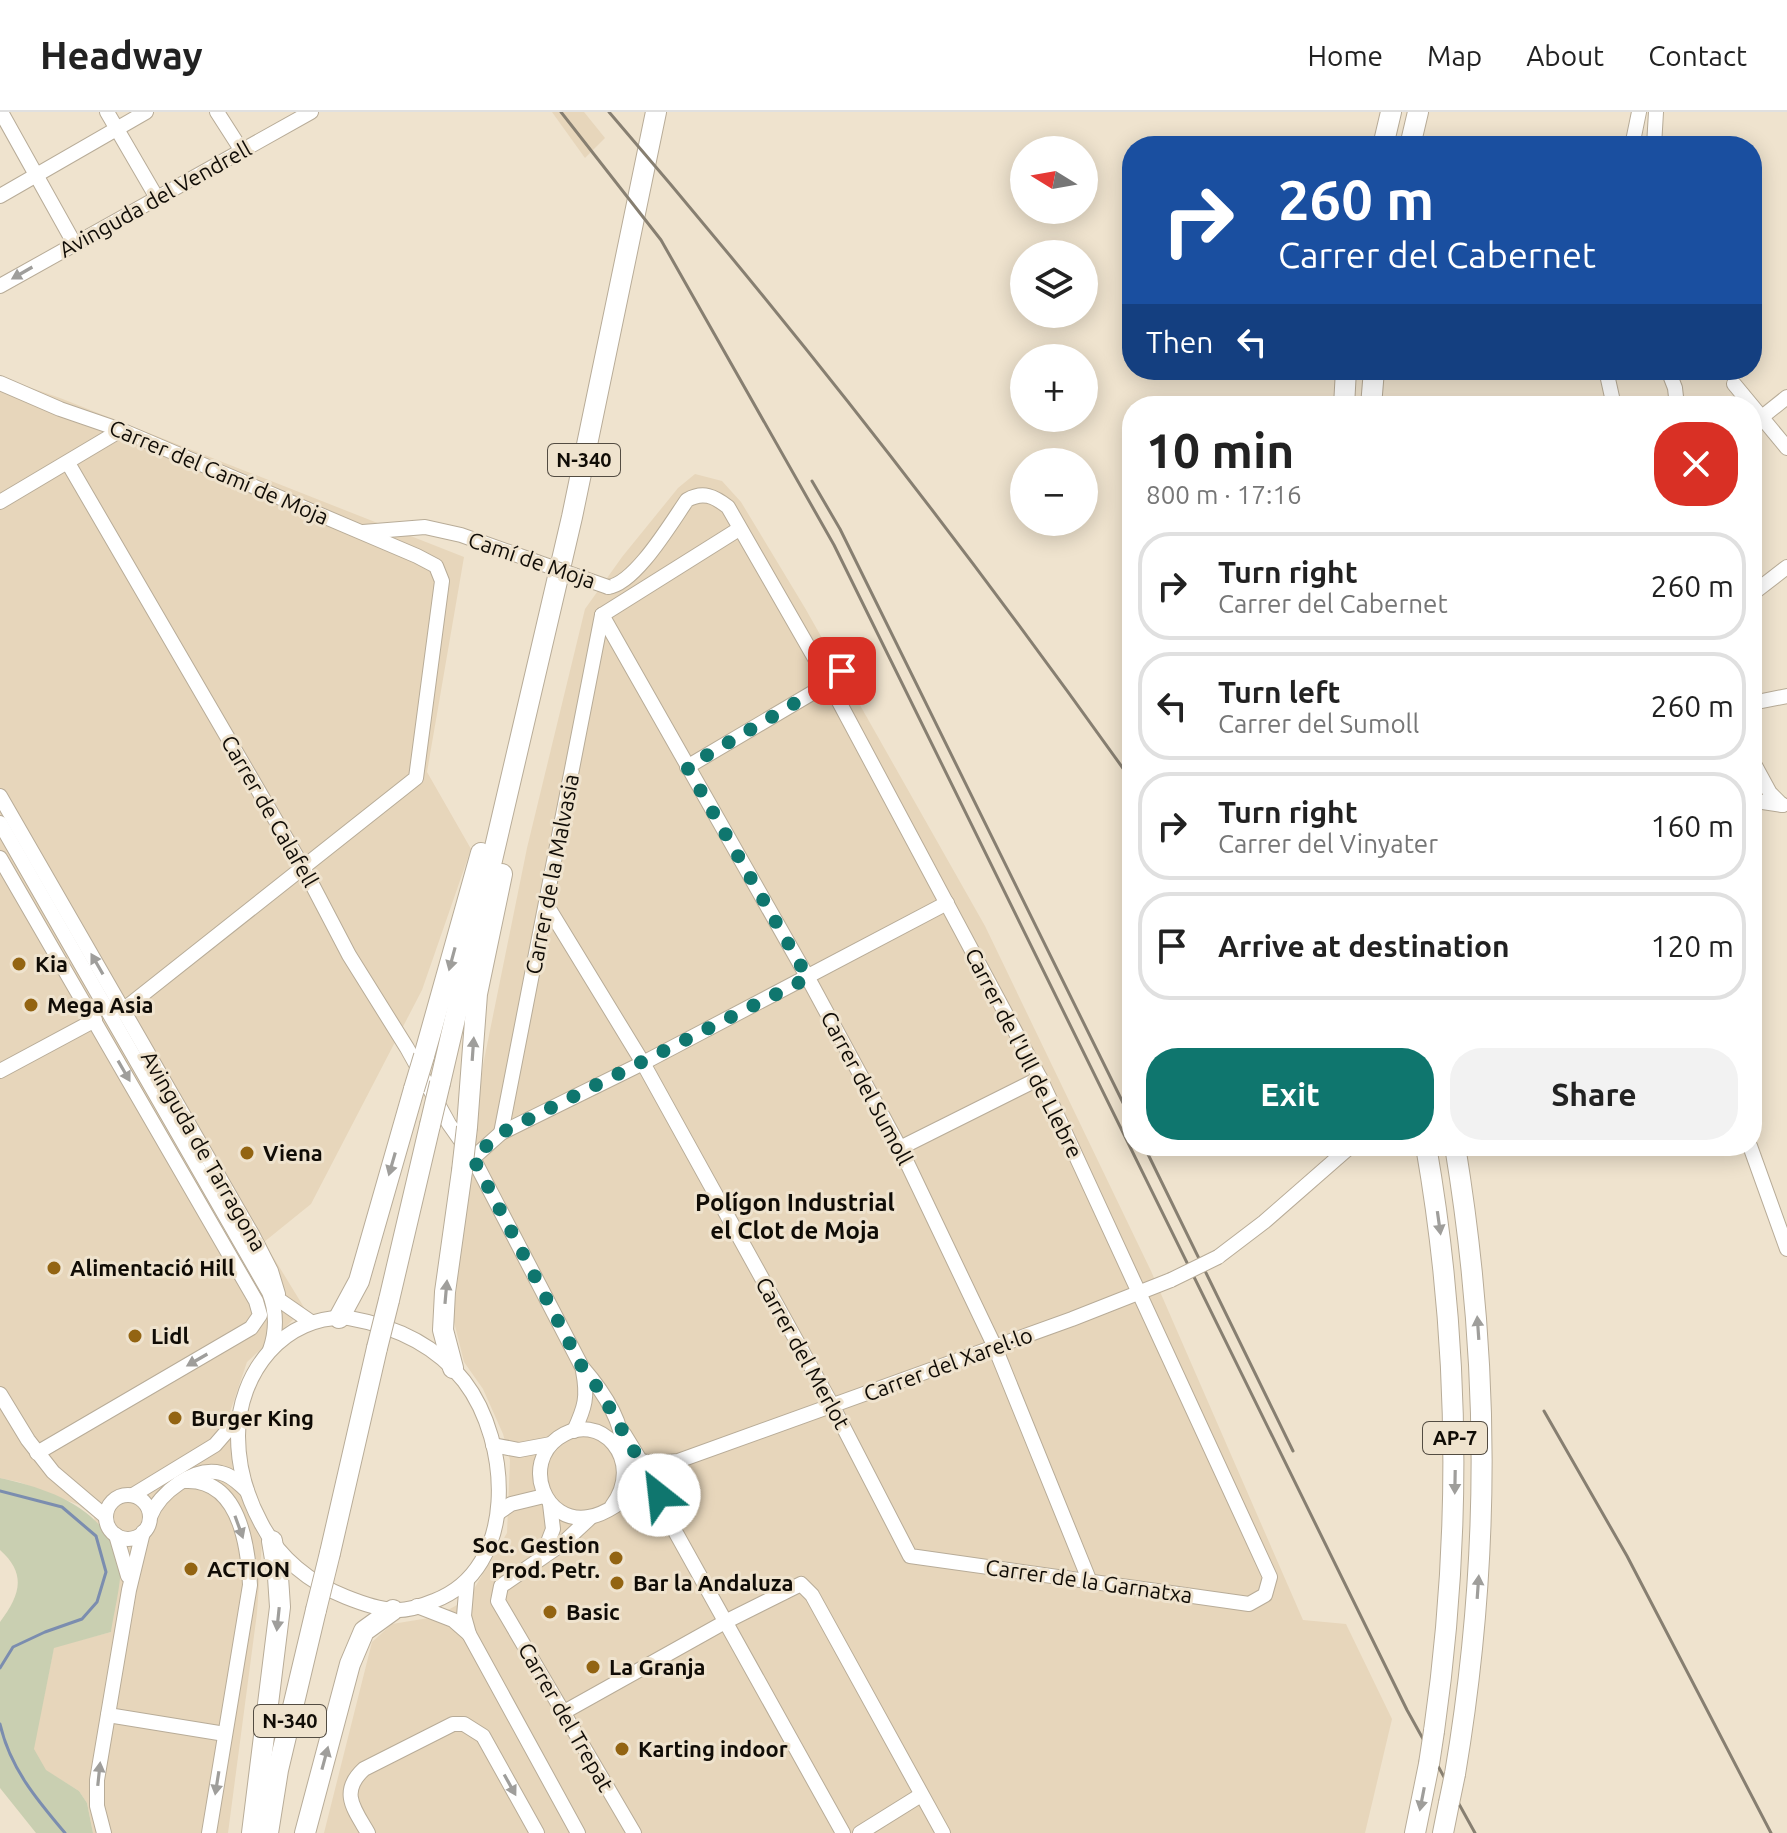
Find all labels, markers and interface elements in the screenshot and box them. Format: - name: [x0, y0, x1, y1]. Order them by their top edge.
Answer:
- text: Headway: [40, 34, 203, 76]
- text: Home: [1308, 40, 1383, 71]
- text: Map: [1427, 40, 1482, 71]
- text: About: [1526, 40, 1604, 71]
- text: Contact: [1648, 40, 1747, 71]
- street label: Avinguda del Vendrell: [54, 135, 255, 262]
- north arrow: [1010, 136, 1098, 224]
- map controls: [1010, 136, 1098, 536]
- icon: right: [1146, 168, 1250, 272]
- text: 260 m: [1278, 168, 1434, 231]
- text: Carrer del Cabernet: [1278, 234, 1596, 275]
- button: layers: [1010, 240, 1098, 328]
- one-way arrow: [11, 266, 34, 280]
- icon: left: [1230, 320, 1274, 364]
- text: Then: [1146, 325, 1214, 359]
- button: +: [1010, 344, 1098, 432]
- street label: Carrer del Camí de Moja: [106, 414, 333, 529]
- button: close: [1654, 422, 1738, 506]
- text: 10 min: [1146, 423, 1294, 477]
- road number: N-340: [548, 444, 620, 476]
- button: −: [1010, 448, 1098, 536]
- text: 800 m · 17:16: [1146, 480, 1302, 509]
- street label: Camí de Moja: [465, 526, 599, 593]
- text: Turn right: [1218, 555, 1358, 589]
- icon: right: [1150, 564, 1194, 608]
- text: 260 m: [1650, 569, 1734, 603]
- text: Carrer del Cabernet: [1218, 589, 1448, 618]
- pin: [808, 637, 876, 705]
- icon: arrive: [820, 649, 864, 693]
- text: Turn left: [1218, 675, 1340, 709]
- icon: left: [1150, 684, 1194, 728]
- text: 260 m: [1650, 689, 1734, 723]
- text: Carrer del Sumoll: [1218, 709, 1419, 738]
- street label: Carrer de Calafell: [217, 730, 324, 891]
- street label: Carrer de la Malvasia: [520, 772, 583, 976]
- text: Turn right: [1218, 795, 1358, 829]
- icon: right: [1150, 804, 1194, 848]
- text: 160 m: [1650, 809, 1734, 843]
- text: Carrer del Vinyater: [1218, 829, 1438, 858]
- icon: arrive: [1150, 924, 1194, 968]
- text: Arrive at destination: [1218, 929, 1510, 963]
- text: 120 m: [1650, 929, 1734, 963]
- street label: Carrer de l'Ull de Llebre: [961, 944, 1088, 1162]
- one-way arrow: [445, 946, 457, 971]
- place label: Kia: [35, 951, 68, 976]
- one-way arrow: [90, 952, 104, 975]
- marker: Kia: [10, 955, 28, 973]
- place label: Mega Asia: [47, 992, 154, 1017]
- marker: Mega Asia: [22, 996, 40, 1014]
- street label: Carrer del Sumoll: [816, 1007, 919, 1169]
- one-way arrow: [467, 1036, 480, 1061]
- street label: Avinguda de Tarragona: [137, 1046, 272, 1255]
- button: Exit: [1146, 1048, 1434, 1140]
- button: Share: [1450, 1048, 1738, 1140]
- one-way arrow: [117, 1060, 131, 1082]
- place label: Viena: [263, 1140, 323, 1165]
- marker: Viena: [238, 1144, 256, 1162]
- one-way arrow: [386, 1152, 398, 1177]
- district label: Polígon Industrial el Clot de Moja: [695, 1189, 895, 1244]
- one-way arrow: [1432, 1211, 1445, 1236]
- place label: Alimentació Hill: [70, 1255, 235, 1280]
- marker: Alimentació Hill: [45, 1259, 63, 1277]
- street label: Carrer del Merlot: [751, 1272, 856, 1433]
- one-way arrow: [439, 1279, 452, 1304]
- one-way arrow: [1471, 1315, 1484, 1340]
- street label: Carrer del Xarel·lo: [860, 1321, 1036, 1406]
- place label: Lidl: [151, 1323, 189, 1348]
- marker: Lidl: [126, 1327, 144, 1345]
- one-way arrow: [186, 1353, 209, 1367]
- place label: Burger King: [191, 1405, 314, 1430]
- marker: Burger King: [166, 1409, 184, 1427]
- road number: AP-7: [1423, 1422, 1487, 1454]
- position arrow: [617, 1453, 701, 1537]
- one-way arrow: [1449, 1470, 1461, 1495]
- one-way arrow: [233, 1515, 246, 1539]
- place label: Soc. Gestion Prod. Petr.: [472, 1532, 600, 1582]
- marker: Soc. Gestion Prod. Petr.: [607, 1549, 625, 1567]
- street label: Carrer de la Garnatxa: [984, 1554, 1194, 1607]
- place label: ACTION: [207, 1556, 290, 1581]
- marker: ACTION: [182, 1560, 200, 1578]
- place label: Bar la Andaluza: [633, 1570, 793, 1595]
- marker: Bar la Andaluza: [608, 1574, 626, 1592]
- one-way arrow: [1472, 1574, 1485, 1599]
- place label: Basic: [566, 1599, 620, 1624]
- marker: Basic: [541, 1603, 559, 1621]
- one-way arrow: [272, 1607, 285, 1632]
- street label: Carrer del Trepat: [514, 1638, 619, 1796]
- place label: La Granja: [609, 1654, 705, 1679]
- marker: La Granja: [584, 1658, 602, 1676]
- road number: N-340: [254, 1705, 326, 1737]
- place label: Karting indoor: [638, 1736, 788, 1761]
- marker: Karting indoor: [613, 1740, 631, 1758]
- one-way arrow: [319, 1745, 332, 1769]
- one-way arrow: [92, 1761, 105, 1786]
- one-way arrow: [210, 1771, 223, 1796]
- one-way arrow: [503, 1773, 516, 1796]
- one-way arrow: [1415, 1786, 1428, 1811]

